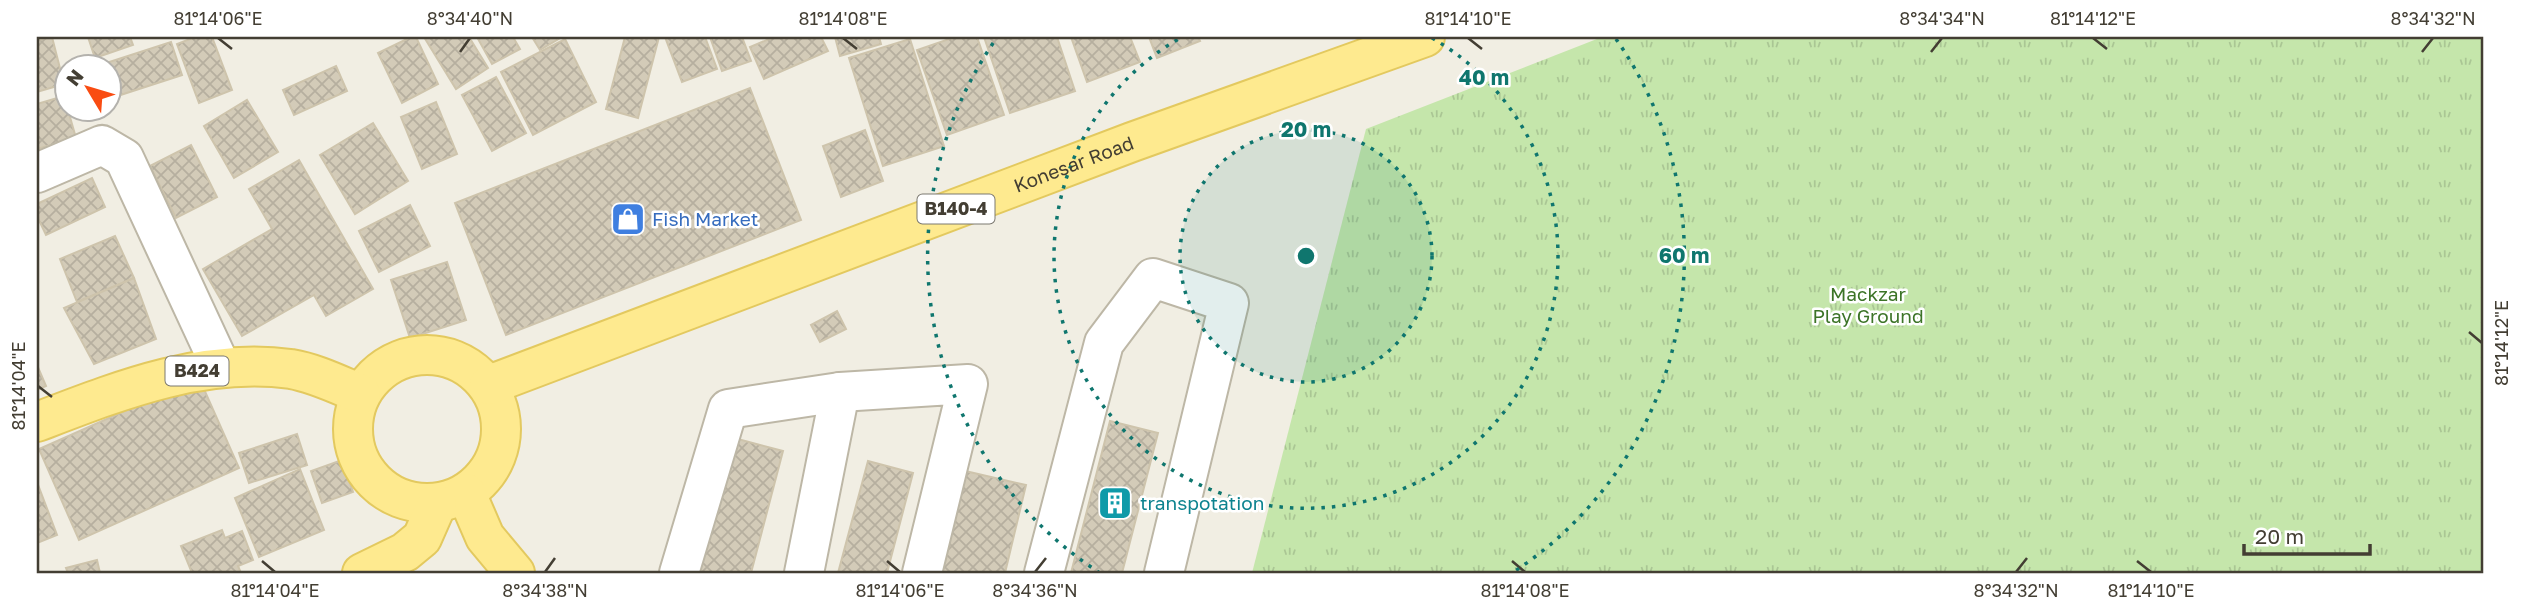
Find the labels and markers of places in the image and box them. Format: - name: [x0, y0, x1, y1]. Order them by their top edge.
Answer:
- shop icon: Fish Market: [609, 200, 647, 238]
- place label: Fish Market: [652, 207, 758, 230]
- centre of rings: [1294, 244, 1318, 268]
- building icon: transpotation: [1096, 484, 1134, 522]
- place label: transpotation: [1140, 491, 1264, 514]

